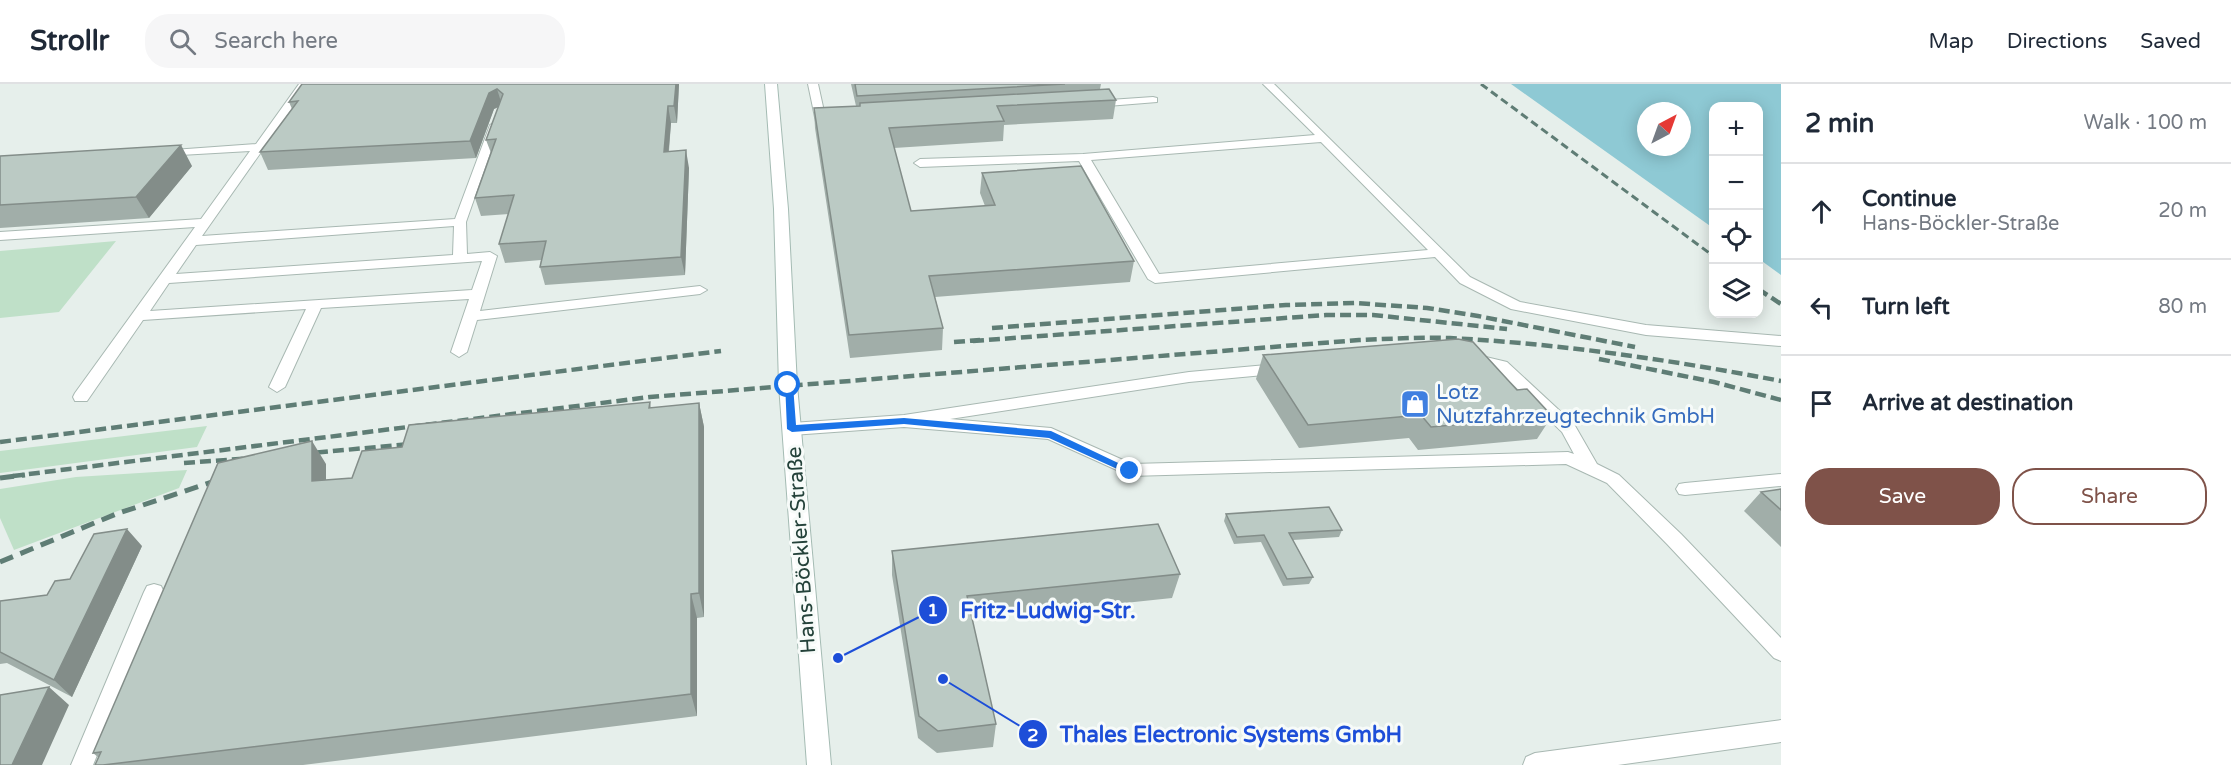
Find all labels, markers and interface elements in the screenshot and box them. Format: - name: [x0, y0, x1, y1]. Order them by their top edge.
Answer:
- search box: [145, 14, 565, 68]
- text: Strollr: [30, 24, 109, 58]
- icon: search: [166, 25, 199, 58]
- text: Search here: [214, 28, 338, 54]
- text: Map: [1928, 29, 1974, 54]
- text: Directions: [2007, 29, 2107, 54]
- text: Saved: [2140, 29, 2201, 54]
- north arrow: [1637, 102, 1691, 156]
- map controls: [1709, 102, 1763, 318]
- button: +: [1709, 102, 1763, 156]
- text: 2 min: [1805, 108, 1874, 139]
- text: Walk · 100 m: [2084, 111, 2207, 135]
- button: −: [1709, 156, 1763, 210]
- text: Continue: [1862, 186, 1957, 212]
- icon: ahead: [1805, 195, 1838, 228]
- text: 20 m: [2158, 199, 2207, 223]
- button: locate: [1709, 210, 1763, 264]
- text: Hans-Böckler-Straße: [1862, 212, 2059, 236]
- button: layers: [1709, 264, 1763, 318]
- icon: left: [1805, 291, 1838, 324]
- text: Turn left: [1862, 294, 1950, 320]
- text: 80 m: [2158, 295, 2207, 319]
- route start: [774, 371, 800, 397]
- place label: Lotz Nutzfahrzeugtechnik GmbH: [1436, 380, 1715, 429]
- icon: arrive: [1805, 387, 1838, 420]
- shop icon: Lotz Nutzfahrzeugtechnik GmbH: [1399, 388, 1431, 420]
- text: Arrive at destination: [1862, 390, 2073, 416]
- street label: Hans-Böckler-Straße: [782, 446, 821, 654]
- route end: [1116, 457, 1142, 483]
- button: Save: [1805, 468, 2000, 525]
- button: Share: [2012, 468, 2207, 525]
- callout: Fritz-Ludwig-Str.: [918, 590, 1148, 630]
- text: Fritz-Ludwig-Str.: [960, 598, 1136, 624]
- text: 1: [927, 599, 939, 621]
- callout: Thales Electronic Systems GmbH: [1018, 714, 1414, 754]
- text: Thales Electronic Systems GmbH: [1059, 722, 1402, 748]
- text: 2: [1027, 724, 1039, 746]

